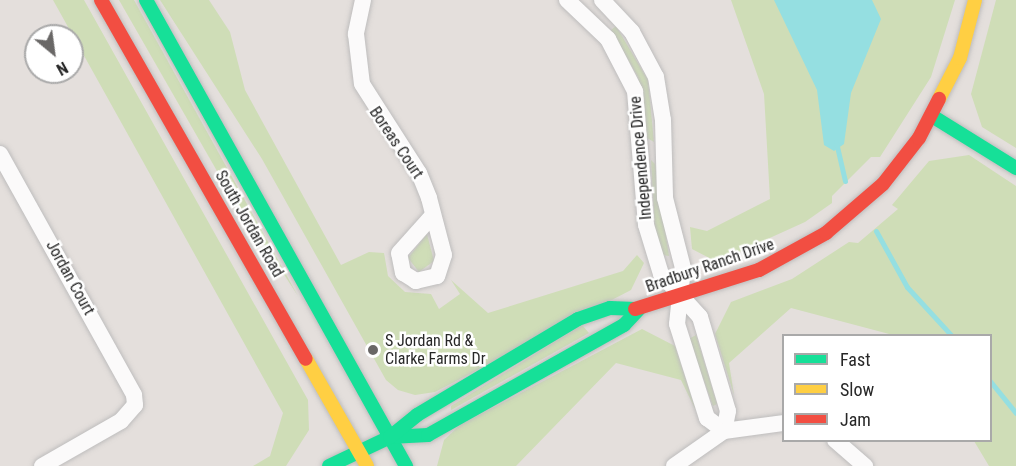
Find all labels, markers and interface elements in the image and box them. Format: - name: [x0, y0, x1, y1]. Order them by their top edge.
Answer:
- north arrow: [24, 24, 84, 84]
- text: N: [53, 58, 71, 79]
- street label: Independence Drive: [626, 95, 656, 221]
- street label: Boreas Court: [365, 103, 427, 183]
- street label: South Jordan Road: [211, 167, 287, 281]
- street label: Bradbury Ranch Drive: [643, 235, 777, 297]
- street label: Jordan Court: [42, 237, 98, 319]
- place label: S Jordan Rd & Clarke Farms Dr: [385, 331, 486, 369]
- legend: [782, 334, 992, 442]
- marker: S Jordan Rd & Clarke Farms Dr: [366, 343, 380, 357]
- text: Fast: [840, 349, 871, 370]
- text: Slow: [840, 379, 874, 400]
- text: Jam: [840, 409, 871, 430]

